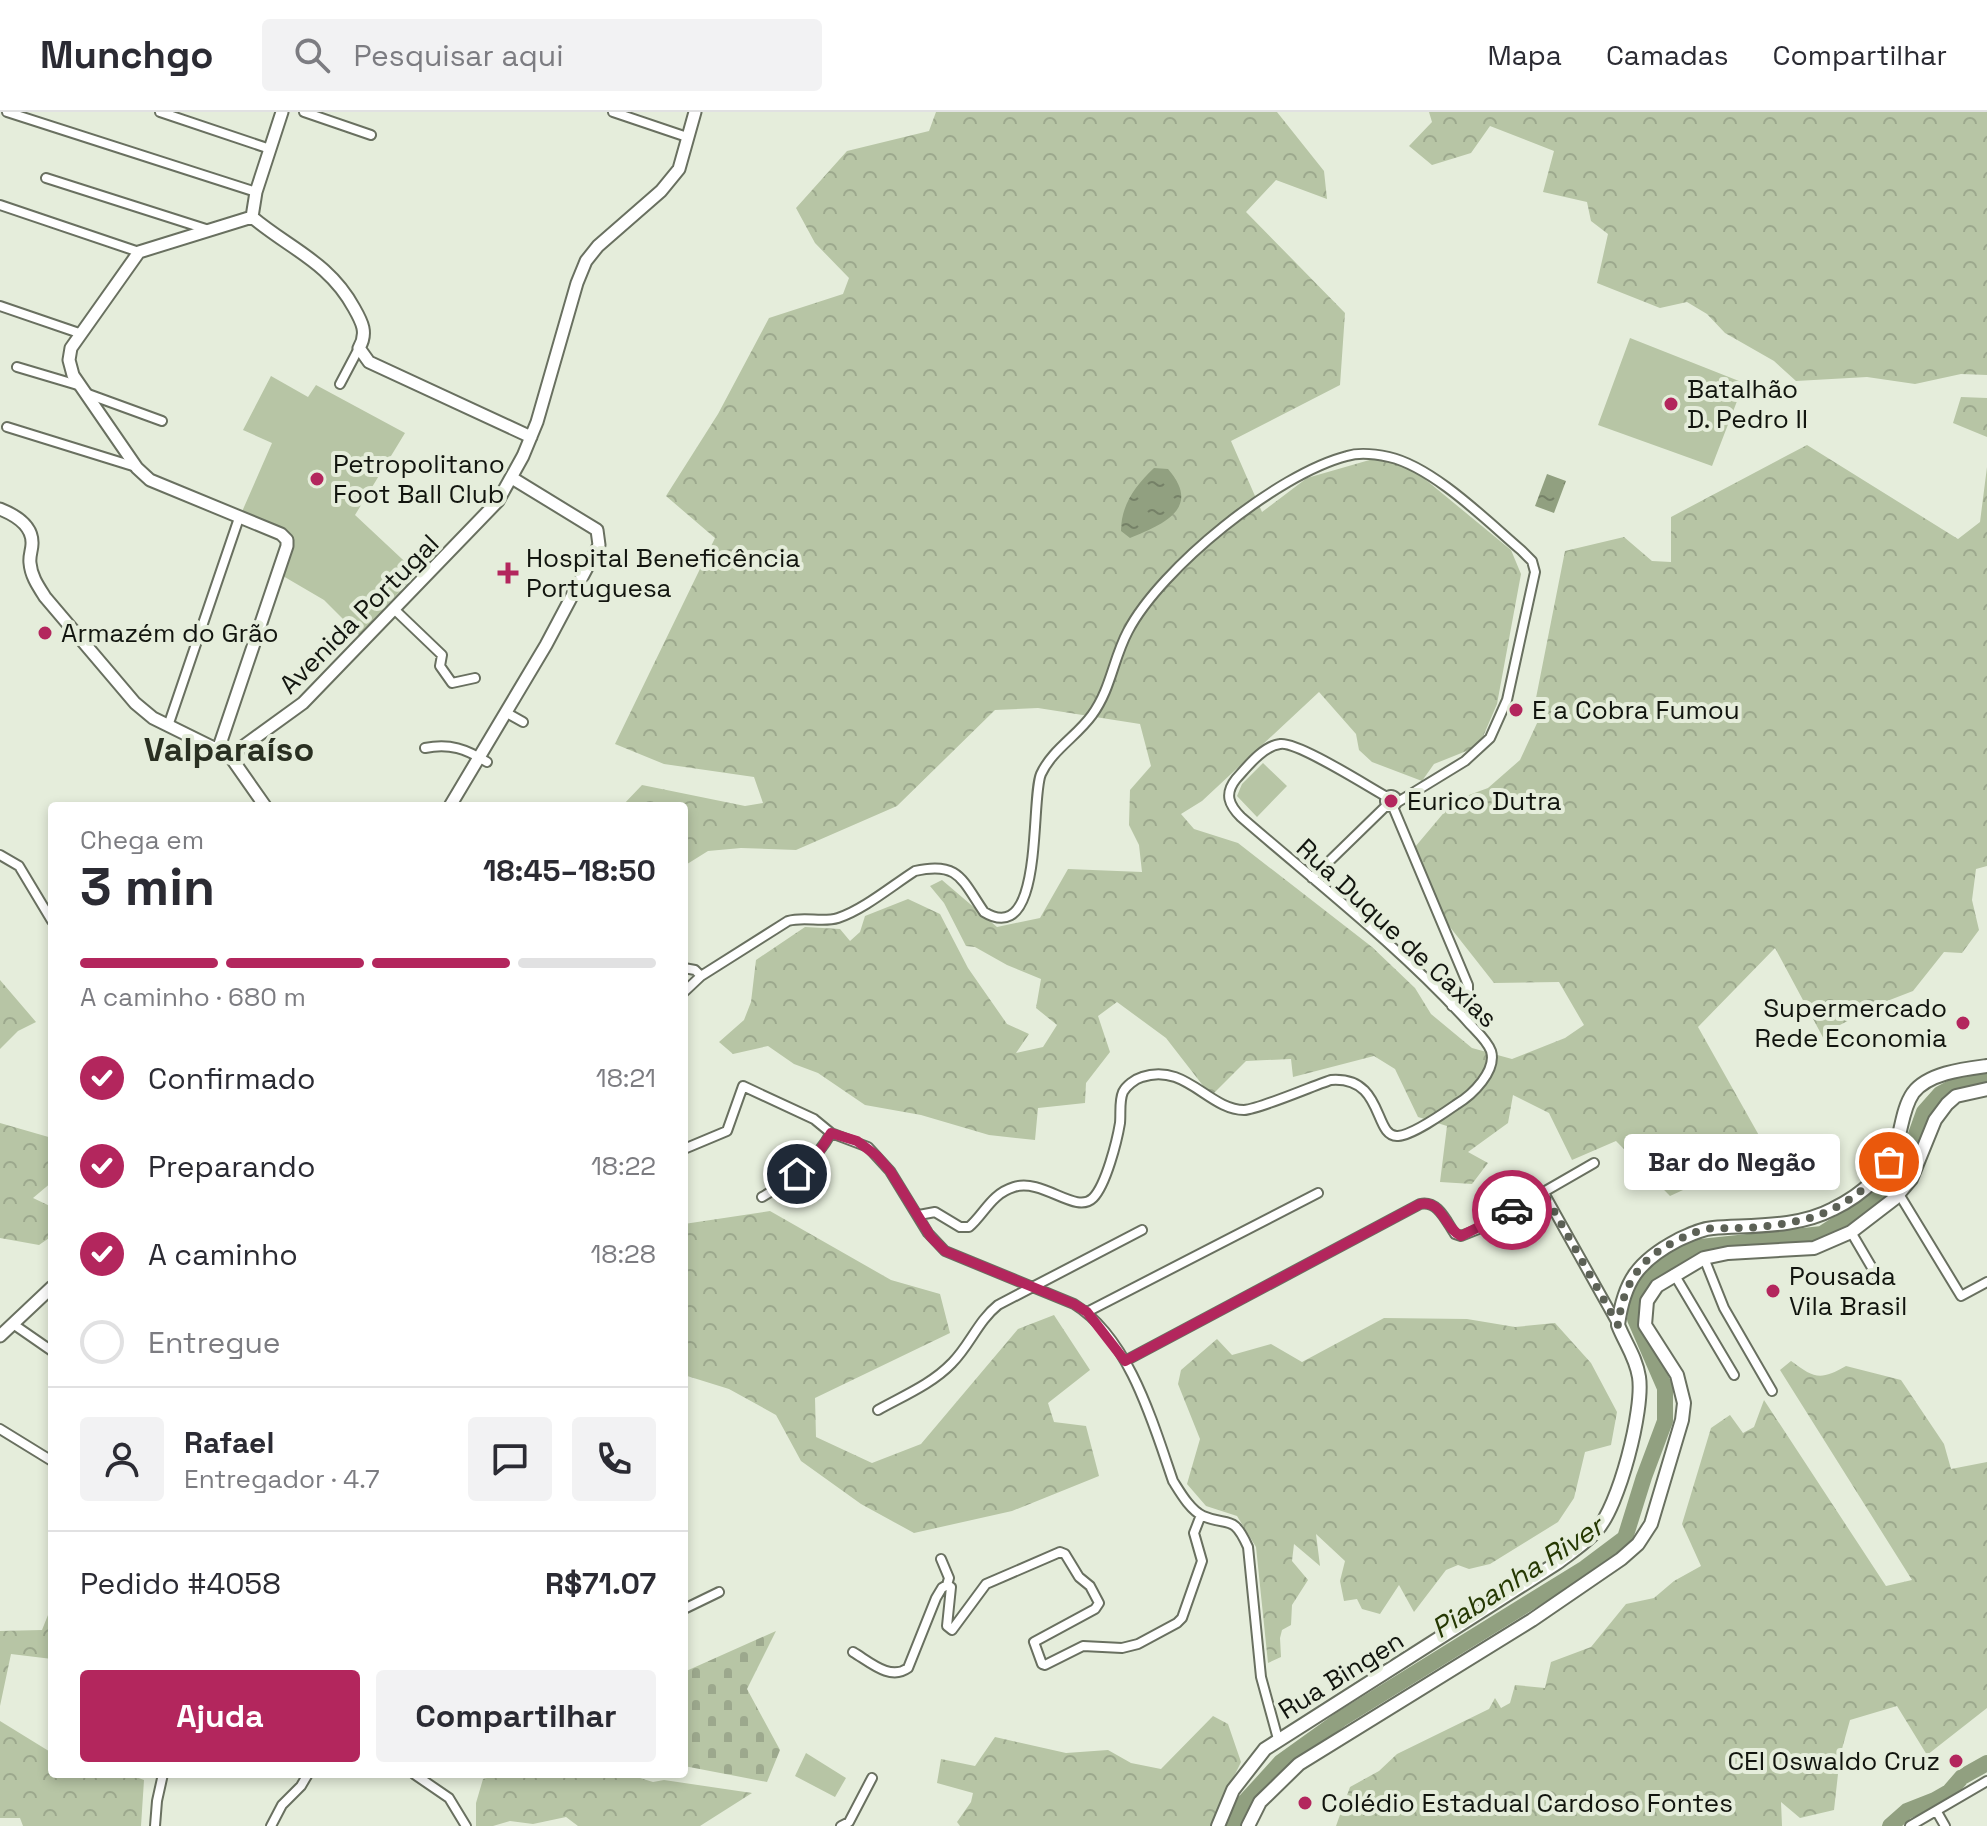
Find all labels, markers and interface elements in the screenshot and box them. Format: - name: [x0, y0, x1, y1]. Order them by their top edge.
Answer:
- search box: [262, 19, 822, 91]
- text: Munchgo: [40, 31, 214, 79]
- icon: search: [290, 33, 334, 77]
- text: Pesquisar aqui: [354, 36, 564, 75]
- text: Mapa: [1487, 37, 1562, 73]
- text: Camadas: [1606, 37, 1729, 73]
- text: Compartilhar: [1773, 37, 1947, 73]
- place label: Batalhão D. Pedro II: [1687, 372, 1808, 436]
- marker: Batalhão D. Pedro II: [1662, 395, 1680, 413]
- place label: Petropolitano Foot Ball Club: [333, 447, 505, 511]
- marker: Petropolitano Foot Ball Club: [308, 470, 326, 488]
- street label: Avenida Portugal: [272, 527, 446, 701]
- place label: Hospital Beneficência Portuguesa: [526, 541, 800, 605]
- marker: Hospital Beneficência Portuguesa: [497, 562, 519, 584]
- place label: Armazém do Grão: [61, 616, 279, 650]
- marker: Armazém do Grão: [36, 624, 54, 642]
- place label: E a Cobra Fumou: [1532, 693, 1740, 727]
- marker: E a Cobra Fumou: [1507, 701, 1525, 719]
- district label: Valparaíso: [144, 728, 314, 771]
- place label: Eurico Dutra: [1407, 784, 1561, 818]
- marker: Eurico Dutra: [1382, 792, 1400, 810]
- text: Chega em: [80, 823, 204, 857]
- street label: Rua Duque de Caxias: [1289, 831, 1505, 1035]
- text: 18:45–18:50: [483, 851, 656, 890]
- text: 3 min: [80, 854, 215, 920]
- text: A caminho · 680 m: [80, 980, 306, 1014]
- place label: Supermercado Rede Economia: [1754, 991, 1947, 1055]
- marker: Supermercado Rede Economia: [1954, 1014, 1972, 1032]
- icon: check: [80, 1056, 124, 1100]
- text: Confirmado: [148, 1059, 315, 1098]
- text: 18:21: [596, 1061, 656, 1095]
- pin: [1855, 1128, 1923, 1196]
- callout: Bar do Negão: [1625, 1134, 1841, 1190]
- pin: [763, 1140, 831, 1208]
- icon: bag: [1867, 1140, 1911, 1184]
- icon: check: [80, 1144, 124, 1188]
- text: Bar do Negão: [1648, 1145, 1816, 1179]
- text: Preparando: [148, 1147, 315, 1186]
- text: 18:22: [591, 1149, 656, 1183]
- icon: home: [775, 1152, 819, 1196]
- courier: [1472, 1170, 1552, 1250]
- icon: car: [1490, 1188, 1534, 1232]
- icon: check: [80, 1232, 124, 1276]
- text: A caminho: [148, 1235, 298, 1274]
- text: 18:28: [590, 1237, 656, 1271]
- place label: Pousada Vila Brasil: [1789, 1259, 1907, 1323]
- marker: Pousada Vila Brasil: [1764, 1282, 1782, 1300]
- text: Entregue: [148, 1323, 281, 1362]
- button: person: [80, 1417, 164, 1501]
- button: chat: [468, 1417, 552, 1501]
- button: phone: [572, 1417, 656, 1501]
- text: Rafael: [184, 1423, 274, 1462]
- text: Entregador · 4.7: [184, 1462, 380, 1496]
- water label: Piabanha River: [1424, 1506, 1613, 1646]
- text: Pedido #4058: [80, 1564, 281, 1603]
- text: R$71.07: [545, 1564, 656, 1603]
- street label: Rua Bingen: [1272, 1623, 1410, 1727]
- button: Ajuda: [80, 1670, 360, 1762]
- button: Compartilhar: [376, 1670, 656, 1762]
- place label: CEI Oswaldo Cruz: [1727, 1744, 1940, 1778]
- marker: CEI Oswaldo Cruz: [1947, 1752, 1965, 1770]
- place label: Colédio Estadual Cardoso Fontes: [1321, 1786, 1733, 1820]
- marker: Colédio Estadual Cardoso Fontes: [1296, 1794, 1314, 1812]

